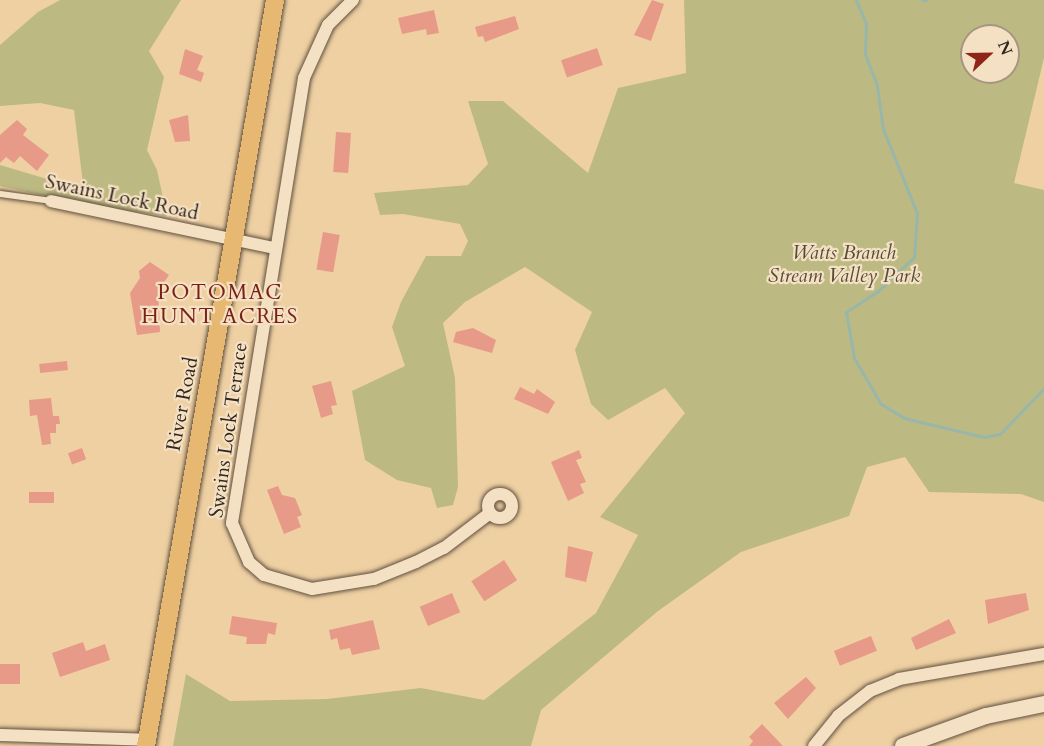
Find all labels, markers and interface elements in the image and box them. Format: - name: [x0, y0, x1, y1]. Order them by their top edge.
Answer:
- north arrow: [960, 24, 1020, 84]
- text: N: [992, 37, 1018, 59]
- street label: Swains Lock Road: [43, 169, 201, 225]
- park label: Watts Branch Stream Valley Park: [768, 240, 920, 287]
- district label: POTOMAC HUNT ACRES: [141, 280, 299, 330]
- street label: Swains Lock Terrace: [204, 341, 252, 519]
- street label: River Road: [161, 355, 203, 453]

